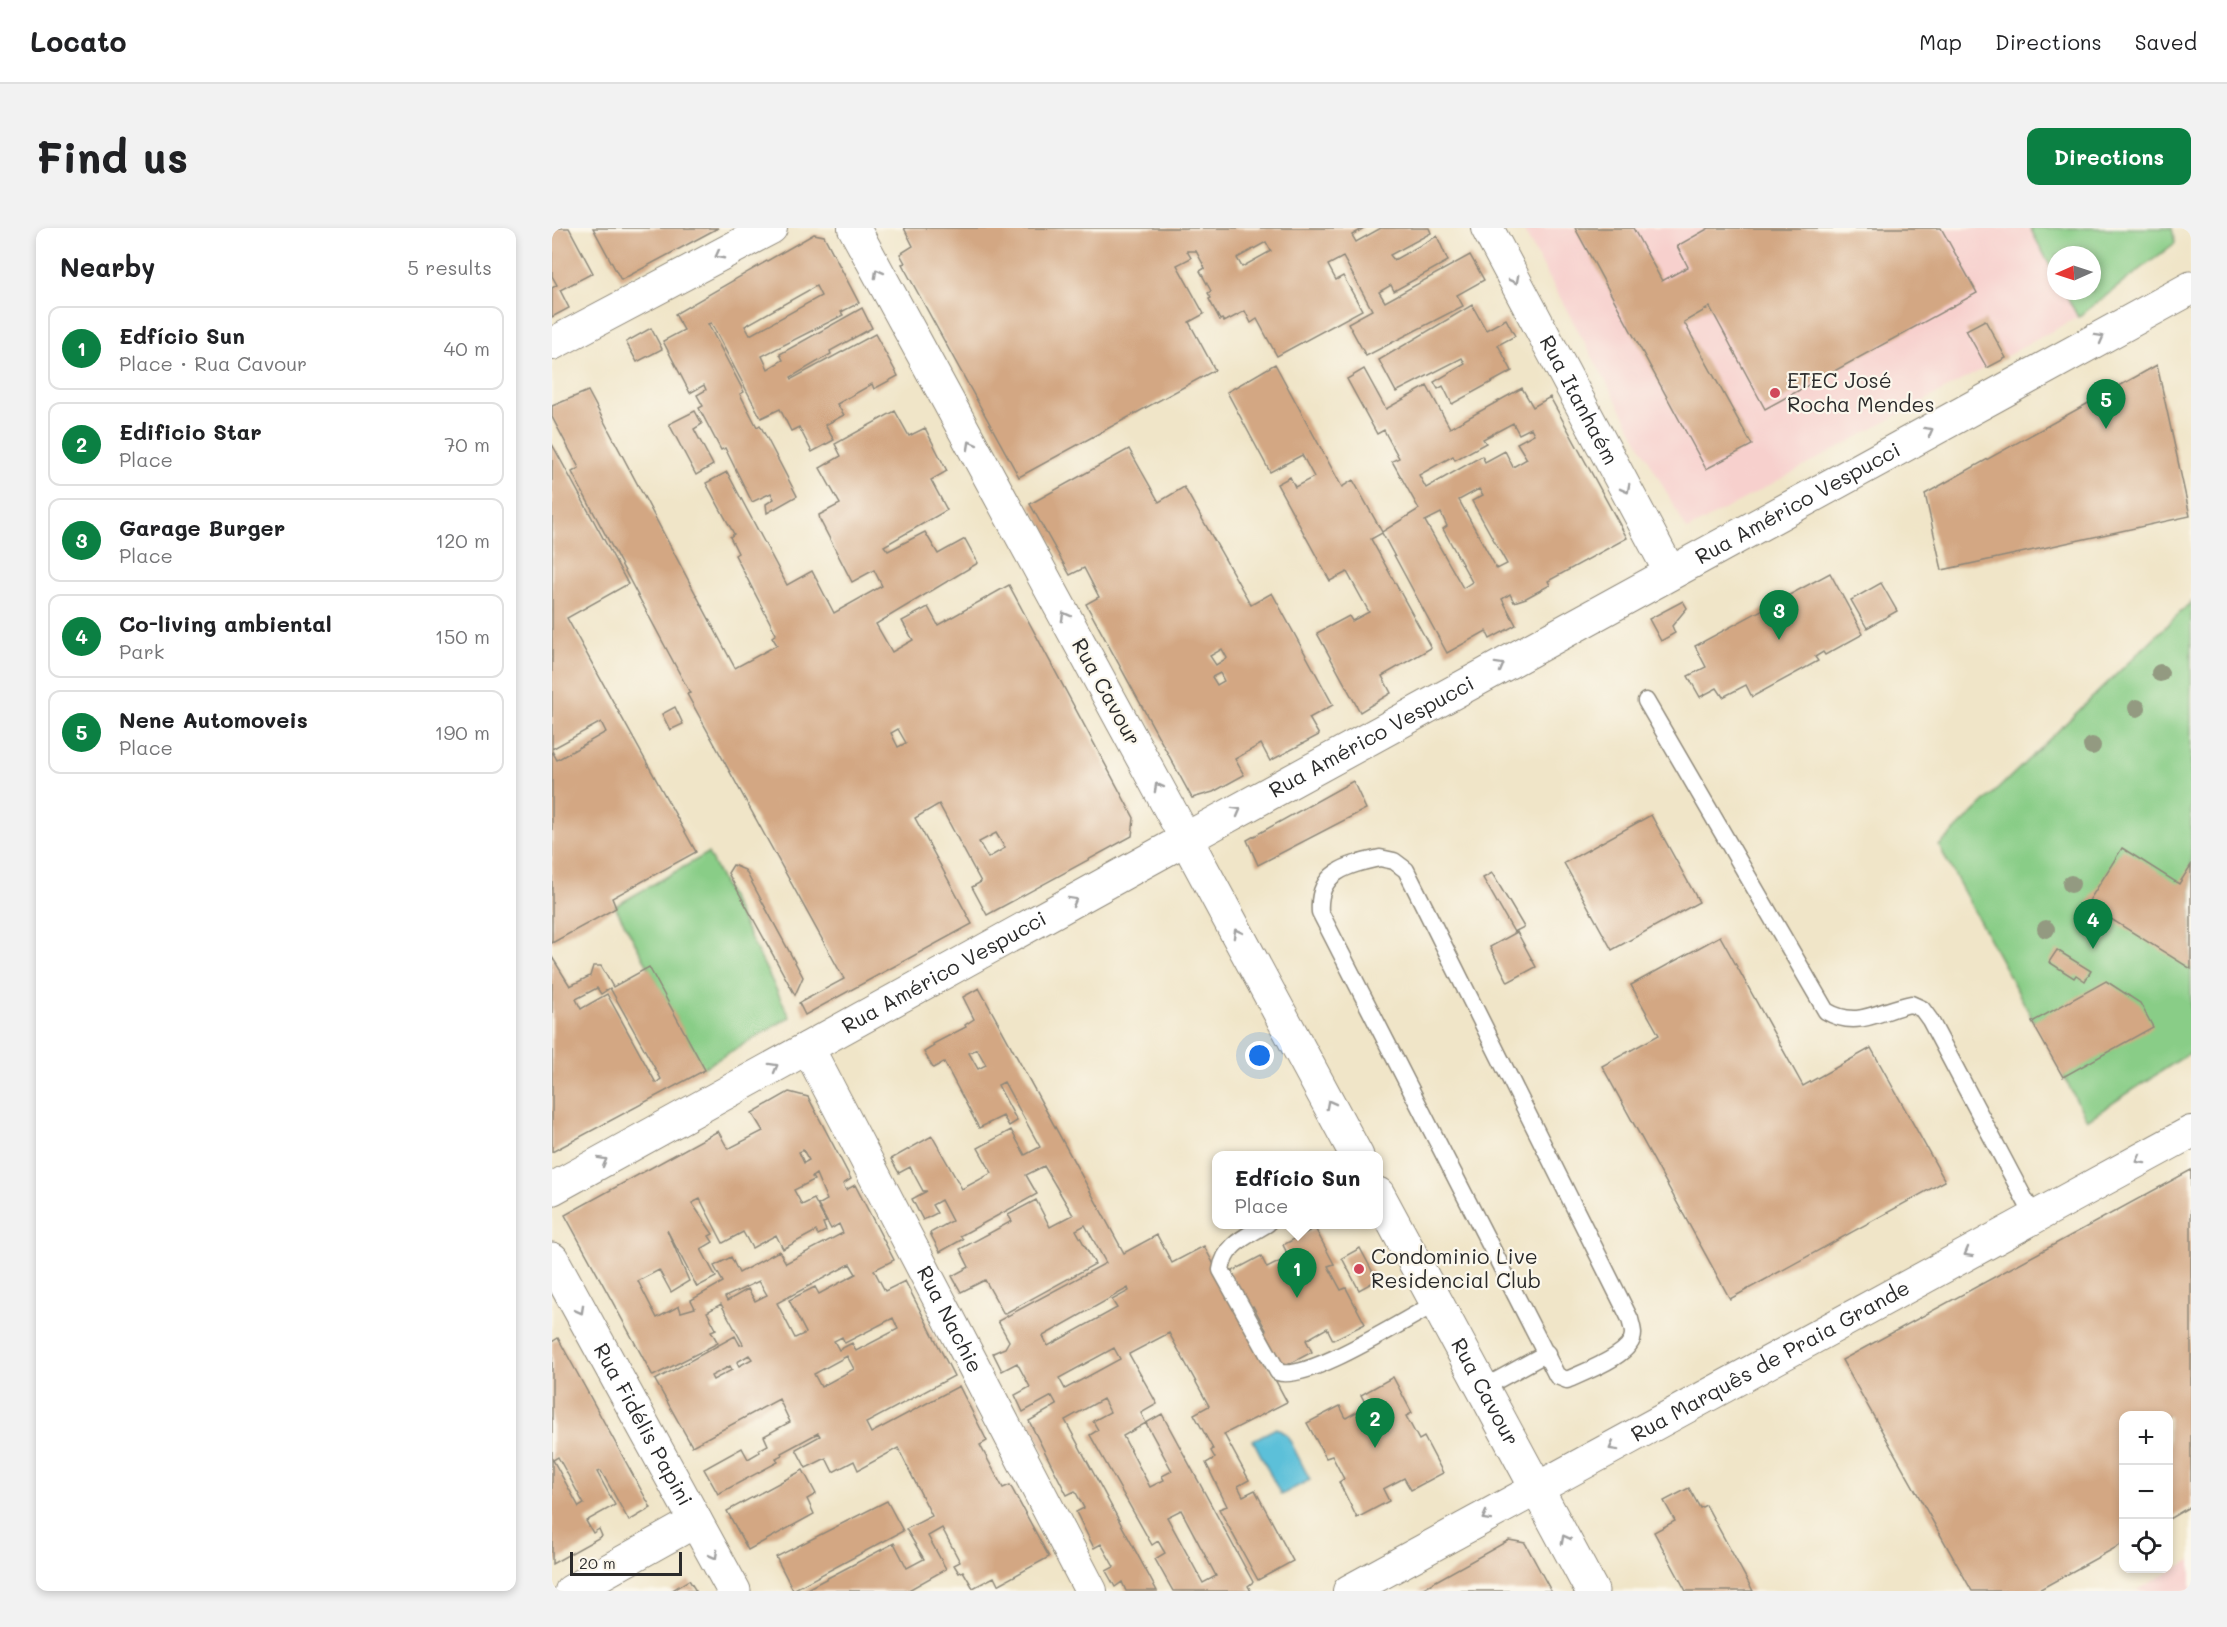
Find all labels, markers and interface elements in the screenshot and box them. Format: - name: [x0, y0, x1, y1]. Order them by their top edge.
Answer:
- text: Locato: [30, 23, 127, 59]
- text: Map: [1919, 28, 1962, 55]
- text: Directions: [1995, 28, 2102, 55]
- text: Saved: [2135, 28, 2197, 55]
- button: Directions: [2027, 128, 2191, 185]
- text: Find us: [36, 129, 188, 184]
- north arrow: [2047, 246, 2101, 300]
- one-way arrow: [715, 248, 725, 259]
- text: Nearby: [60, 250, 155, 284]
- text: 5 results: [407, 254, 492, 280]
- one-way arrow: [874, 269, 885, 280]
- one-way arrow: [1508, 273, 1519, 284]
- text: Edfício Sun: [119, 321, 245, 350]
- street label: Rua Itanhaém: [1534, 330, 1625, 469]
- one-way arrow: [2094, 334, 2104, 345]
- text: 1: [77, 335, 86, 361]
- text: 40 m: [444, 335, 490, 361]
- text: Place · Rua Cavour: [119, 350, 307, 376]
- place label: ETEC José Rocha Mendes: [1787, 366, 1935, 417]
- pin: 5: [2086, 380, 2126, 429]
- marker: ETEC José Rocha Mendes: [1768, 386, 1782, 400]
- text: Edificio Star: [119, 417, 262, 446]
- one-way arrow: [1923, 427, 1933, 438]
- text: 2: [76, 431, 87, 457]
- text: 70 m: [444, 431, 490, 457]
- street label: Rua Américo Vespucci: [1690, 435, 1904, 569]
- one-way arrow: [967, 440, 979, 451]
- text: Place: [119, 446, 173, 472]
- one-way arrow: [1619, 483, 1630, 493]
- text: Garage Burger: [119, 513, 285, 542]
- text: 3: [76, 527, 88, 553]
- text: 120 m: [435, 527, 490, 553]
- text: Place: [119, 542, 173, 568]
- pin: 3: [1760, 590, 1798, 640]
- text: Co-living ambiental: [119, 609, 332, 638]
- one-way arrow: [1061, 612, 1072, 622]
- text: 4: [75, 623, 88, 649]
- text: 150 m: [435, 623, 490, 649]
- street label: Rua Cavour: [1067, 633, 1148, 750]
- text: Park: [119, 638, 164, 664]
- one-way arrow: [1494, 662, 1504, 673]
- street label: Rua Américo Vespucci: [1264, 669, 1478, 803]
- text: Nene Automoveis: [119, 705, 308, 734]
- text: 5: [76, 719, 87, 745]
- text: 190 m: [435, 719, 490, 745]
- text: Place: [119, 734, 173, 760]
- one-way arrow: [1154, 783, 1165, 794]
- one-way arrow: [1231, 806, 1241, 818]
- one-way arrow: [1067, 897, 1077, 908]
- pin: 4: [2074, 900, 2112, 949]
- street label: Rua Américo Vespucci: [836, 904, 1051, 1039]
- one-way arrow: [1233, 928, 1244, 939]
- your location: [1245, 1041, 1274, 1070]
- one-way arrow: [768, 1063, 778, 1074]
- one-way arrow: [1326, 1100, 1337, 1110]
- popup: [1212, 1151, 1383, 1229]
- one-way arrow: [2135, 1153, 2146, 1164]
- one-way arrow: [597, 1157, 607, 1168]
- text: Edfício Sun: [1235, 1163, 1361, 1192]
- text: Place: [1235, 1192, 1288, 1218]
- place label: Condominio Live Residencial Club: [1371, 1242, 1541, 1293]
- one-way arrow: [1964, 1246, 1975, 1257]
- pin: 1: [1278, 1248, 1316, 1298]
- street label: Rua Nachie: [912, 1261, 990, 1377]
- marker: Condominio Live Residencial Club: [1352, 1262, 1366, 1276]
- street label: Rua Marquês de Praia Grande: [1626, 1273, 1914, 1447]
- one-way arrow: [573, 1304, 584, 1315]
- street label: Rua Cavour: [1446, 1333, 1526, 1450]
- street label: Rua Fidélis Papini: [589, 1338, 700, 1510]
- pin: 2: [1356, 1398, 1394, 1448]
- map controls: [2119, 1411, 2173, 1573]
- button: +: [2119, 1411, 2173, 1465]
- one-way arrow: [1609, 1440, 1619, 1451]
- button: −: [2119, 1465, 2173, 1519]
- one-way arrow: [1482, 1510, 1492, 1521]
- button: locate: [2119, 1519, 2173, 1573]
- one-way arrow: [1561, 1535, 1572, 1546]
- scale bar: [570, 1549, 682, 1576]
- one-way arrow: [707, 1549, 718, 1559]
- text: 20 m: [579, 1552, 616, 1573]

